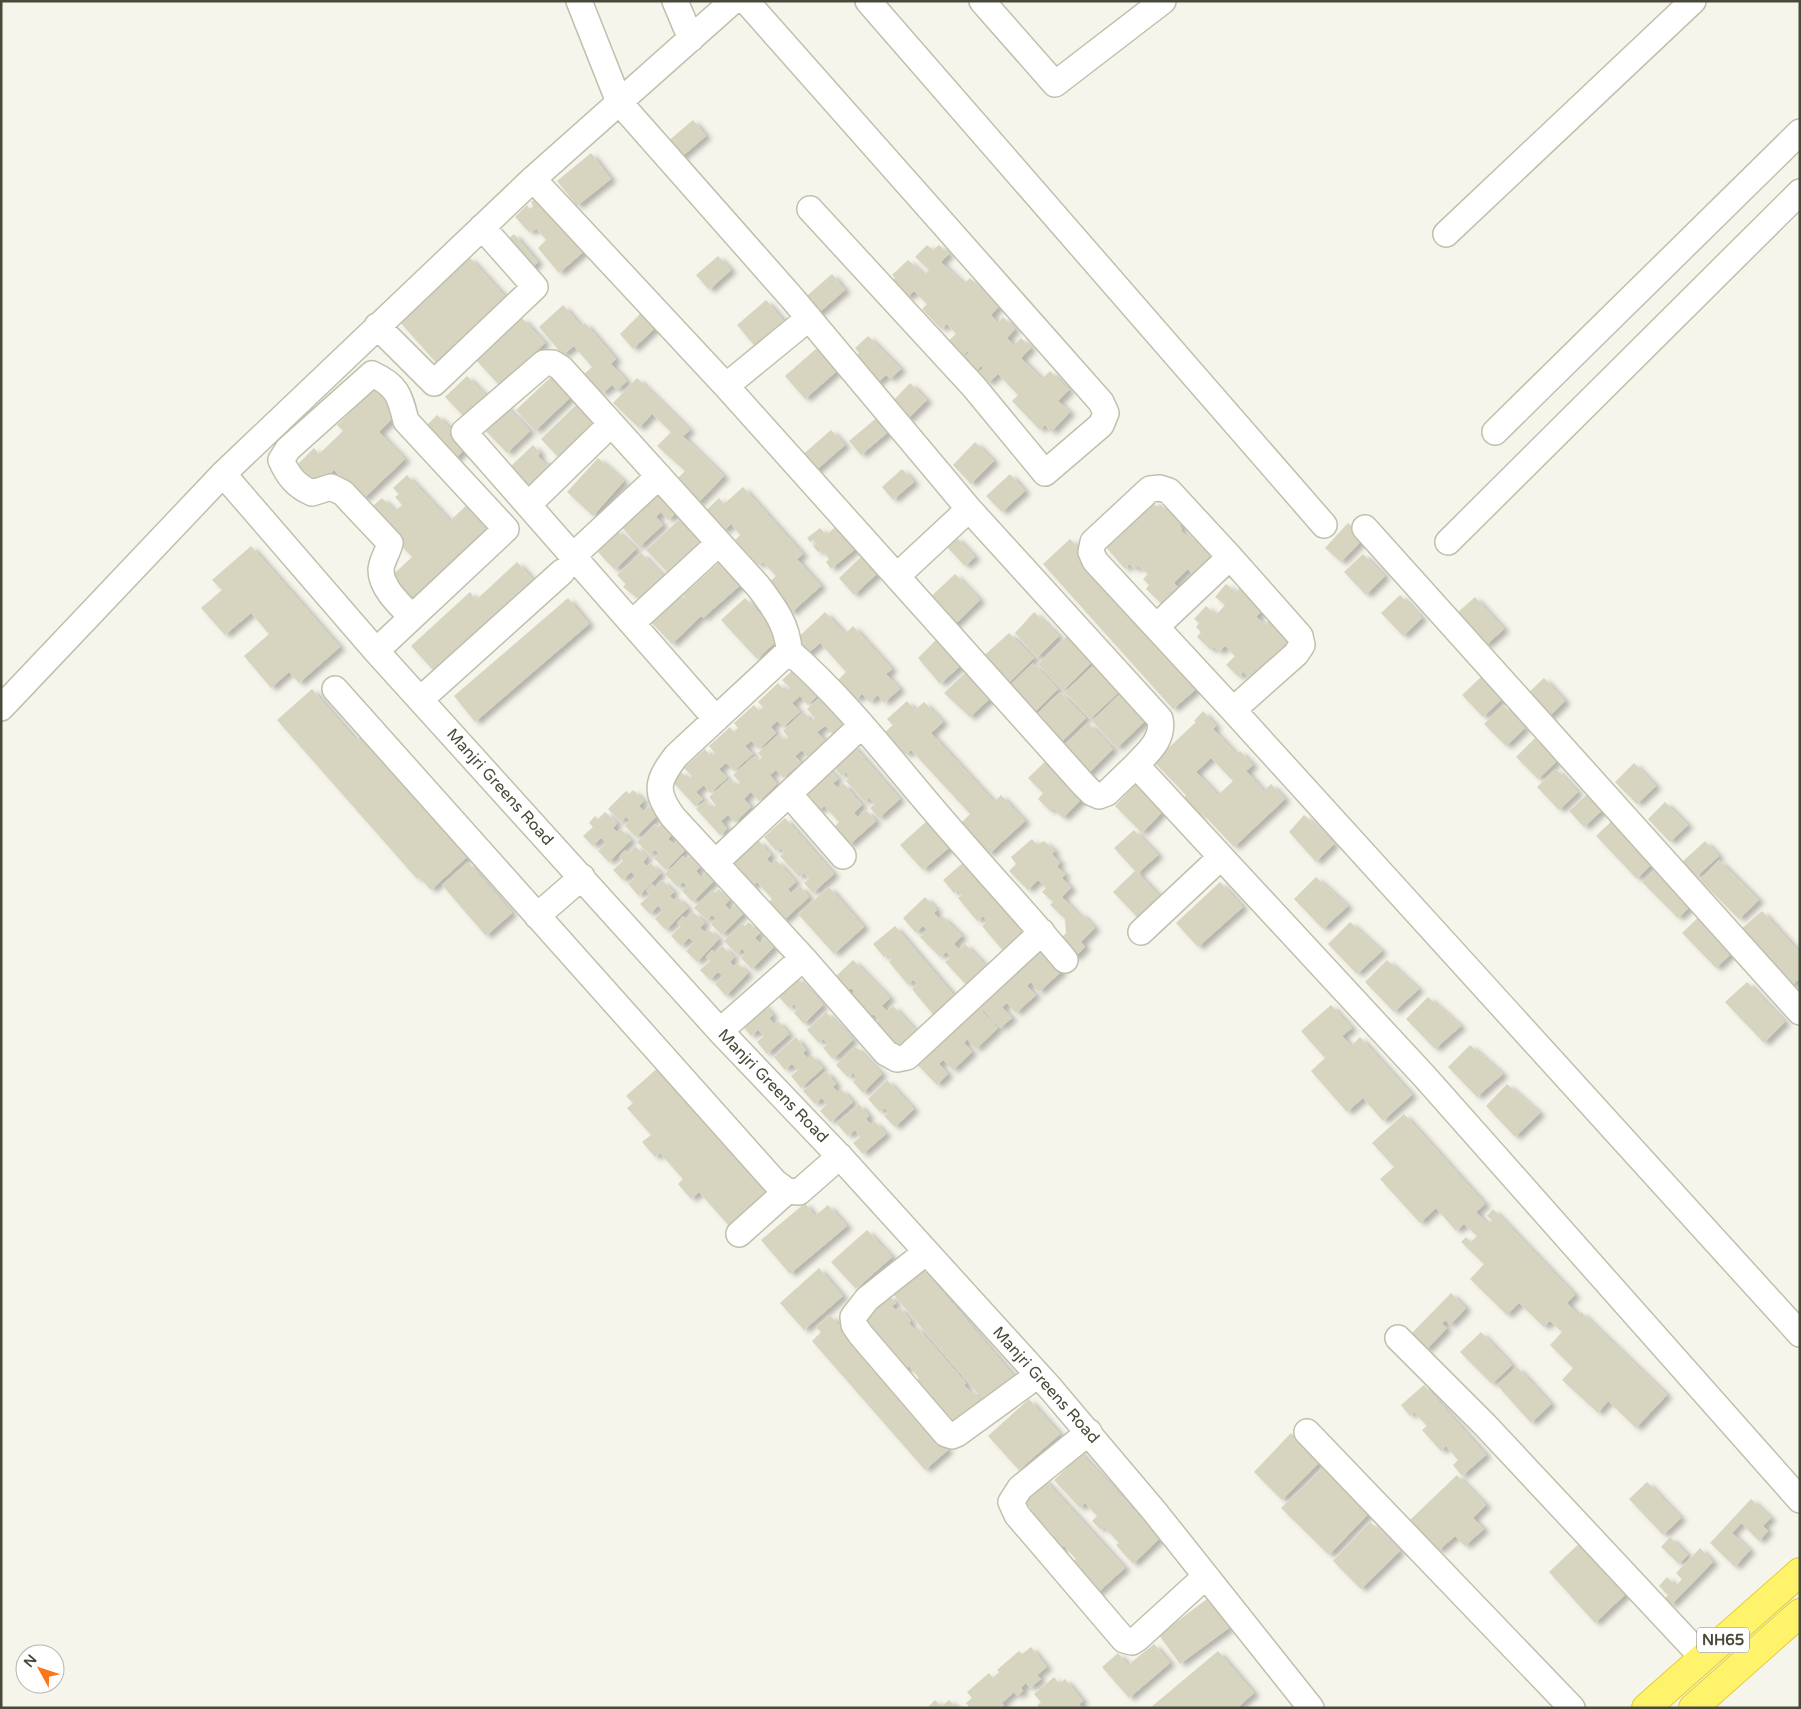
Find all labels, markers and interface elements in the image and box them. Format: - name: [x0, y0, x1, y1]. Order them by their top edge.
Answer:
- street label: Manjri Greens Road: [442, 724, 558, 850]
- street label: Manjri Greens Road: [714, 1025, 832, 1147]
- street label: Manjri Greens Road: [988, 1322, 1104, 1448]
- road number: NH65: [1697, 1628, 1749, 1652]
- north arrow: [15, 1644, 65, 1694]
- text: N: [20, 1651, 41, 1671]

